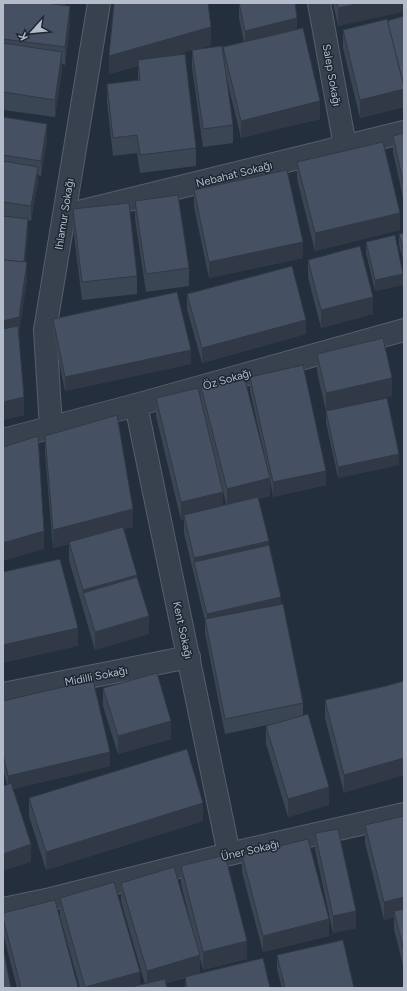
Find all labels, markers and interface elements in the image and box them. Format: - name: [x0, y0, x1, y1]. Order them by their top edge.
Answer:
- north arrow: [12, 12, 52, 52]
- text: K: [16, 29, 31, 43]
- street label: Salep Sokağı: [320, 43, 343, 107]
- street label: Nebahat Sokağı: [195, 159, 274, 190]
- street label: Ihlamur Sokağı: [52, 177, 77, 251]
- street label: Öz Sokağı: [201, 365, 253, 393]
- street label: Kent Sokağı: [170, 600, 195, 660]
- street label: Midilli Sokağı: [63, 664, 129, 689]
- street label: Üner Sokağı: [220, 837, 280, 863]

